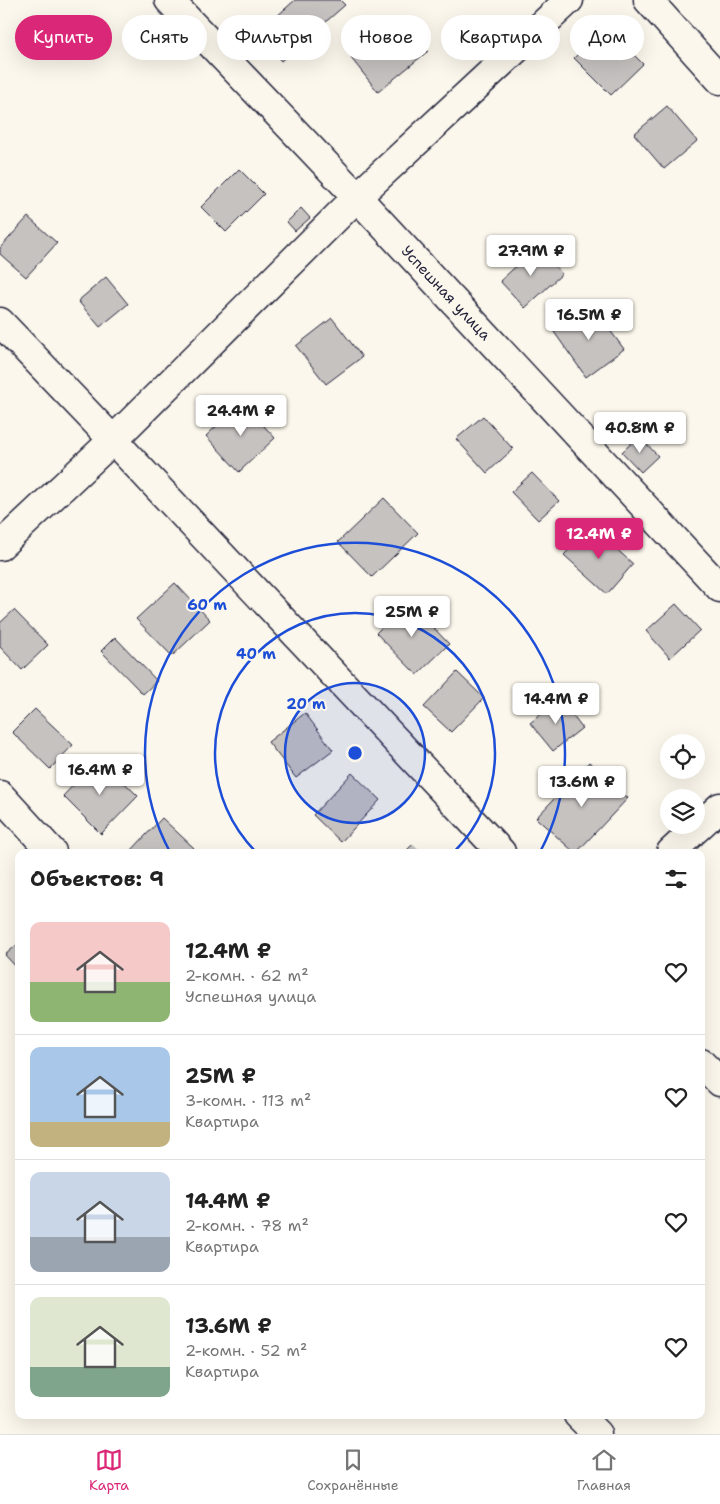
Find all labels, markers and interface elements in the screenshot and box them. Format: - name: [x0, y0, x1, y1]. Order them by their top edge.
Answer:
- chip: Купить: [15, 15, 112, 60]
- chip: Снять: [122, 15, 207, 60]
- chip: Фильтры: [217, 15, 331, 60]
- chip: Новое: [341, 15, 431, 60]
- chip: Квартира: [441, 15, 560, 60]
- chip: Дом: [570, 15, 644, 60]
- pin: 27.9M ₽: [485, 234, 577, 277]
- text: 27.9M ₽: [497, 240, 565, 261]
- street label: Успешная улица: [397, 241, 496, 345]
- pin: 16.5M ₽: [543, 298, 635, 341]
- text: 16.5M ₽: [556, 304, 622, 325]
- pin: 24.4M ₽: [195, 394, 287, 437]
- text: 24.4M ₽: [207, 400, 275, 421]
- pin: 40.8M ₽: [594, 412, 686, 454]
- text: 40.8M ₽: [605, 417, 675, 438]
- pin: 12.4M ₽: [553, 518, 645, 560]
- text: 12.4M ₽: [566, 523, 632, 544]
- text: 60 m: [187, 595, 227, 615]
- pin: 25M ₽: [377, 596, 447, 638]
- text: 25M ₽: [385, 601, 439, 622]
- text: 40 m: [236, 644, 276, 664]
- pin: 14.4M ₽: [510, 682, 602, 725]
- text: 14.4M ₽: [523, 688, 589, 709]
- text: 20 m: [286, 694, 326, 714]
- map controls: [660, 734, 705, 834]
- button: locate: [660, 734, 705, 779]
- centre of rings: [346, 744, 364, 762]
- pin: 16.4M ₽: [54, 754, 146, 796]
- text: 16.4M ₽: [67, 759, 133, 780]
- pin: 13.6M ₽: [536, 766, 628, 808]
- text: 13.6M ₽: [549, 771, 615, 792]
- button: layers: [660, 789, 705, 834]
- text: Объектов: 9: [30, 865, 164, 893]
- icon: filters: [662, 865, 690, 893]
- text: 12.4M ₽: [185, 937, 271, 965]
- icon: home: [70, 942, 130, 1002]
- icon: heart: [662, 958, 690, 986]
- text: 2-комн. · 62 m²: [185, 965, 309, 986]
- text: Успешная улица: [185, 986, 316, 1007]
- text: 25M ₽: [185, 1062, 256, 1090]
- icon: home: [70, 1067, 130, 1127]
- icon: heart: [662, 1083, 690, 1111]
- text: 3-комн. · 113 m²: [185, 1090, 311, 1111]
- text: Квартира: [185, 1111, 259, 1132]
- text: 14.4M ₽: [185, 1187, 271, 1215]
- icon: home: [70, 1192, 130, 1252]
- icon: heart: [662, 1208, 690, 1236]
- text: 2-комн. · 78 m²: [185, 1215, 309, 1236]
- text: Квартира: [185, 1236, 259, 1257]
- text: 13.6M ₽: [185, 1312, 272, 1340]
- icon: home: [70, 1317, 130, 1377]
- icon: heart: [662, 1333, 690, 1361]
- text: 2-комн. · 52 m²: [185, 1340, 307, 1361]
- text: Квартира: [185, 1361, 259, 1382]
- tab: Карта: [89, 1446, 129, 1494]
- tab: Сохранённые: [307, 1446, 399, 1494]
- tab: Главная: [577, 1446, 631, 1494]

